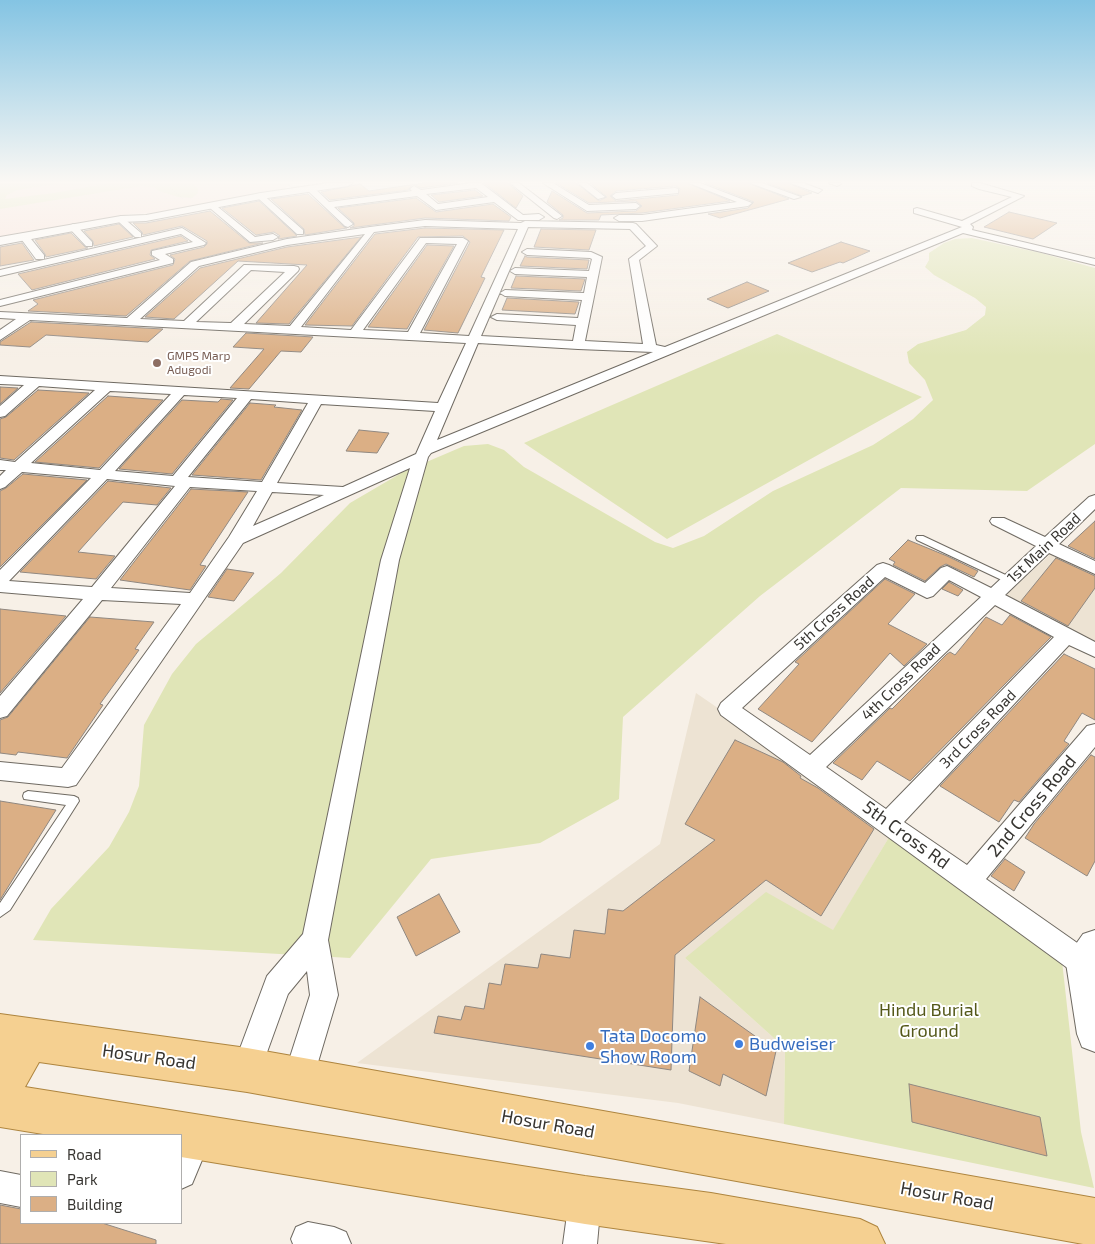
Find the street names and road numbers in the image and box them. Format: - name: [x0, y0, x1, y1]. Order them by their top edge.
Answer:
- street label: 1st Main Road: [1003, 509, 1085, 587]
- street label: 5th Cross Road: [790, 572, 878, 654]
- street label: 4th Cross Road: [858, 640, 944, 724]
- street label: 3rd Cross Road: [936, 686, 1020, 772]
- street label: 2nd Cross Road: [983, 751, 1081, 861]
- street label: 5th Cross Rd: [858, 796, 954, 874]
- street label: Hosur Road: [101, 1040, 197, 1074]
- street label: Hosur Road: [500, 1105, 596, 1143]
- street label: Hosur Road: [899, 1177, 995, 1215]

